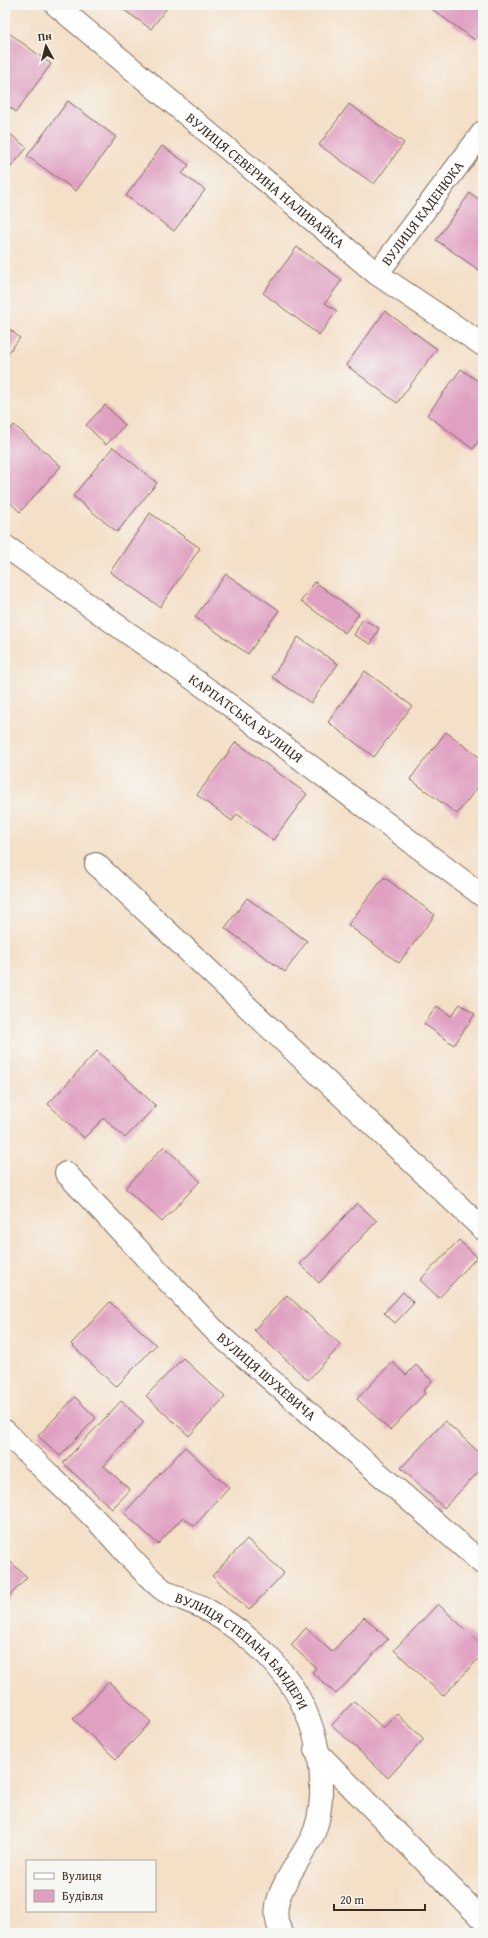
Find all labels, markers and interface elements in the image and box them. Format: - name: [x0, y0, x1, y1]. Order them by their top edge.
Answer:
- north arrow: [26, 26, 66, 66]
- text: Пн: [37, 27, 53, 45]
- street label: ВУЛИЦЯ СЕВЕРИНА НАЛИВАЙКА: [181, 108, 349, 253]
- street label: ВУЛИЦЯ КАДЕНЮКА: [377, 156, 469, 270]
- street label: КАРПАТСЬКА ВУЛИЦЯ: [185, 669, 307, 767]
- street label: ВУЛИЦЯ ШУХЕВИЧА: [213, 1328, 321, 1425]
- street label: ВУЛИЦЯ СТЕПАНА БАНДЕРИ: [172, 1587, 313, 1713]
- legend: [26, 1860, 156, 1912]
- text: Вулиця: [62, 1867, 102, 1884]
- scale bar: [334, 1886, 425, 1912]
- text: Будівля: [62, 1887, 103, 1904]
- text: 20 m: [340, 1891, 364, 1908]

